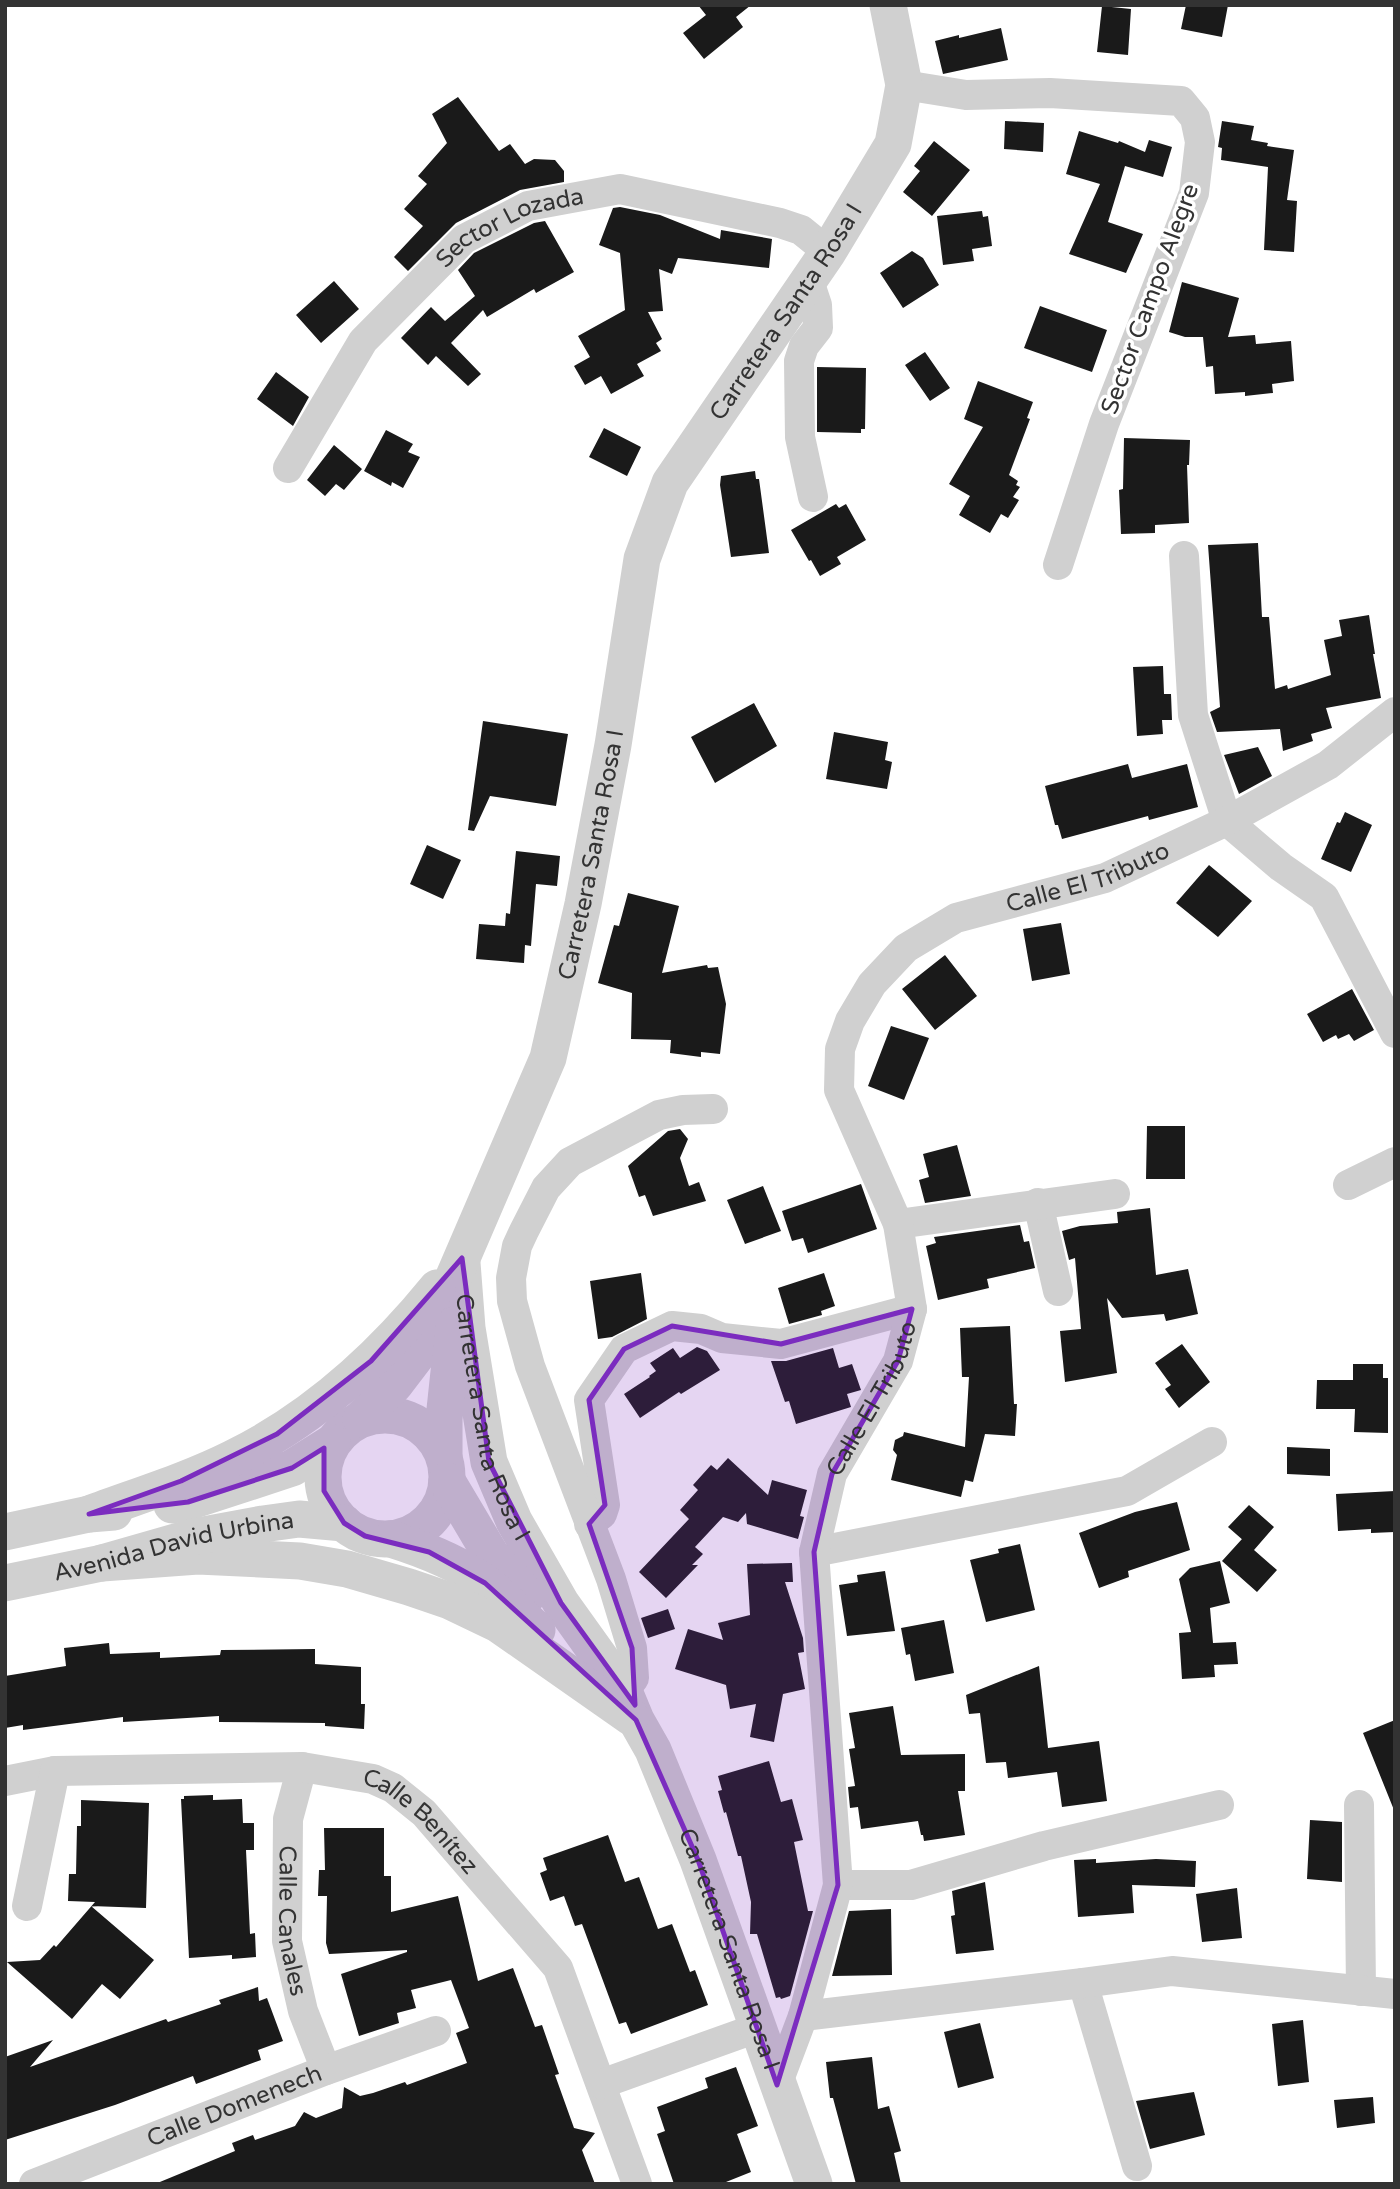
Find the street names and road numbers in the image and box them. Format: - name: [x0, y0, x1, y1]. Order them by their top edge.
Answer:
- street label: Sector Campo Alegre: [1095, 180, 1205, 418]
- street label: Sector Lozada: [429, 182, 586, 274]
- street label: Carretera Santa Rosa I: [703, 198, 868, 426]
- street label: Carretera Santa Rosa I: [552, 727, 630, 983]
- street label: Calle El Tributo: [1003, 836, 1174, 918]
- street label: Carretera Santa Rosa I: [450, 1292, 537, 1546]
- street label: Calle El Tributo: [820, 1318, 923, 1481]
- street label: Avenida David Urbina: [51, 1505, 296, 1587]
- street label: Calle Benítez: [361, 1763, 485, 1880]
- street label: Carretera Santa Rosa I: [672, 1824, 786, 2074]
- street label: Calle Canales: [272, 1845, 314, 1999]
- street label: Calle Domenech: [143, 2059, 326, 2153]

